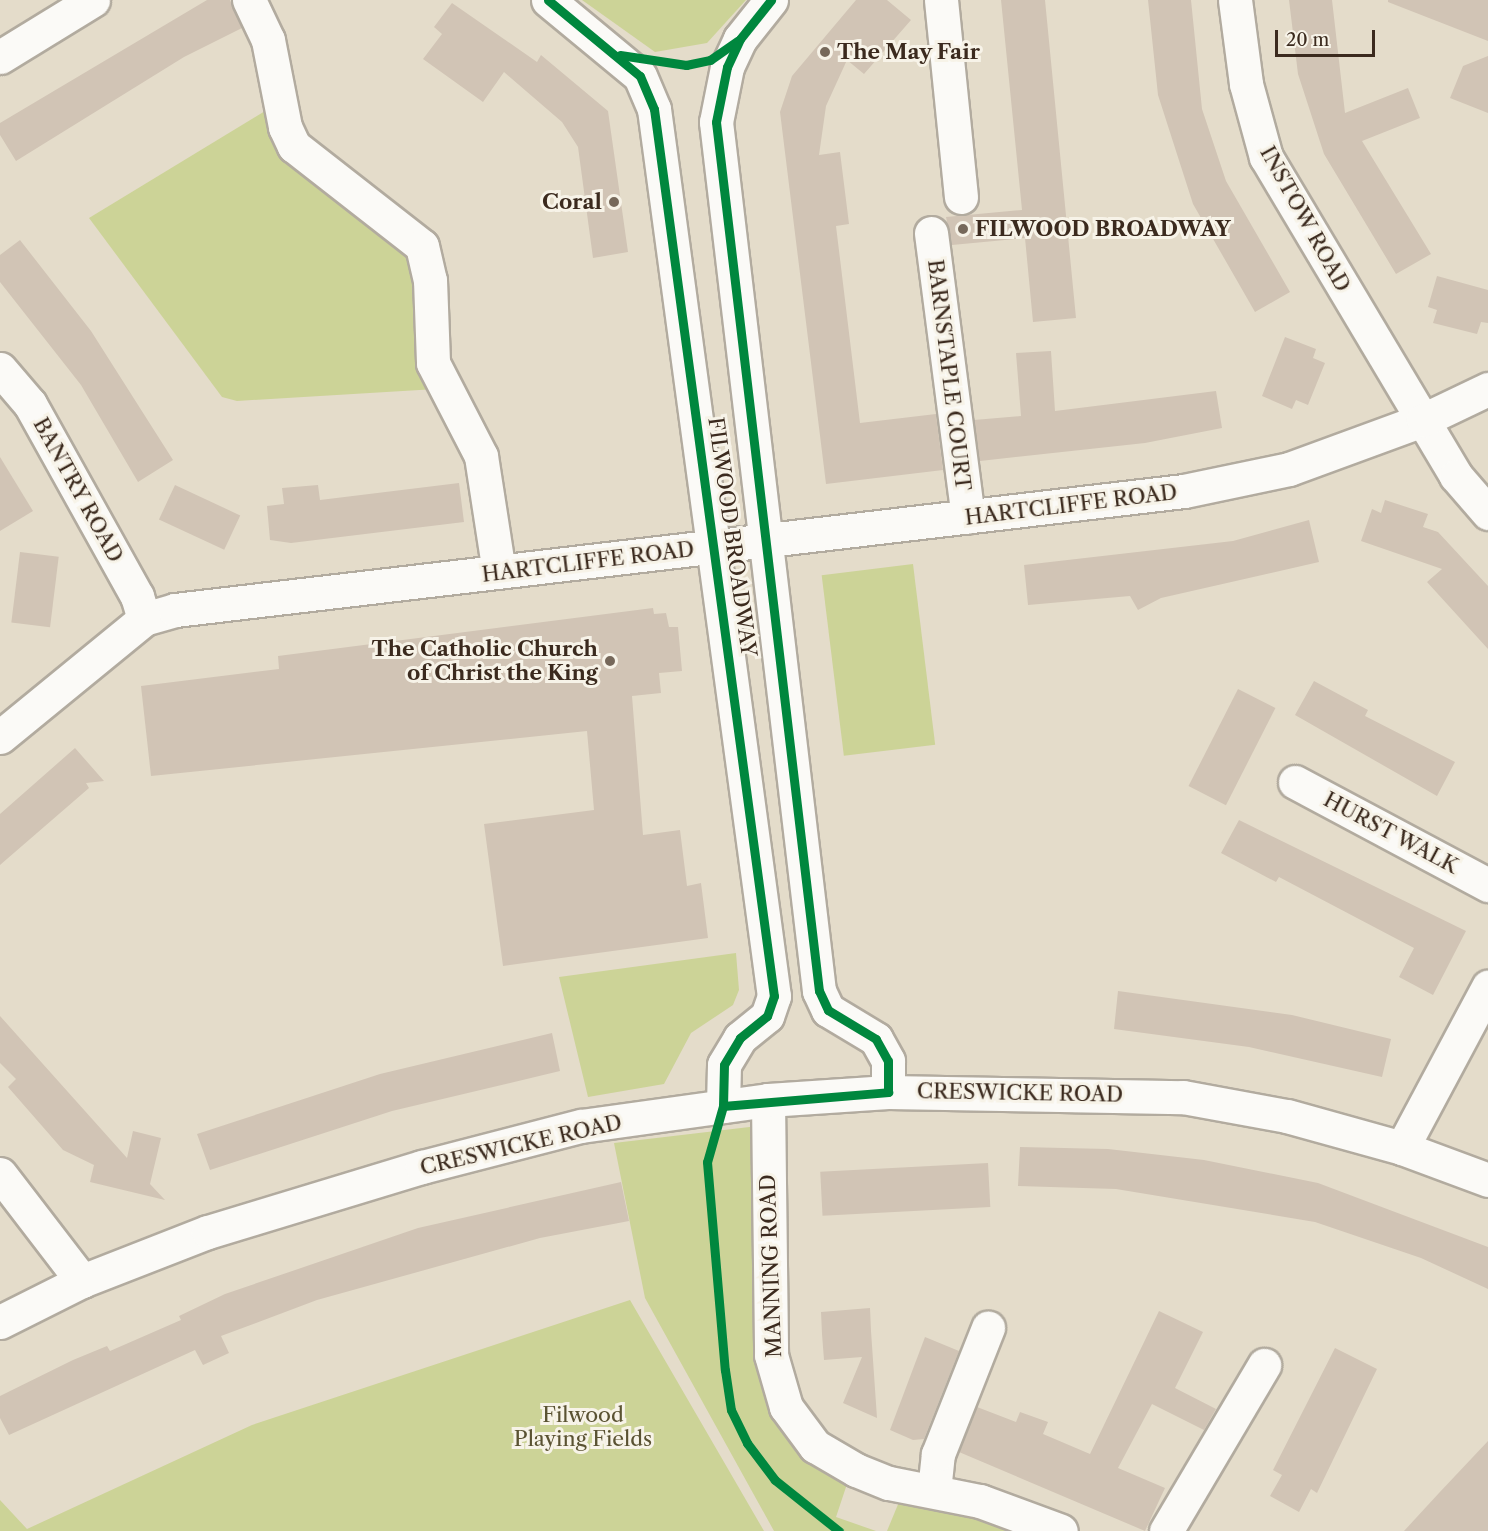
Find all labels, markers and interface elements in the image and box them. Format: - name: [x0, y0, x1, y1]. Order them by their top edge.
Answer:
- scale bar: [1278, 18, 1378, 56]
- text: 20 m: [1286, 29, 1329, 51]
- place label: The May Fair: [837, 39, 981, 65]
- marker: The May Fair: [818, 45, 832, 59]
- street label: INSTOW ROAD: [1254, 141, 1356, 297]
- place label: Coral: [542, 189, 602, 215]
- marker: Coral: [607, 195, 621, 209]
- place label: FILWOOD BROADWAY: [975, 216, 1231, 242]
- marker: FILWOOD BROADWAY: [956, 222, 970, 236]
- street label: BARNSTAPLE COURT: [922, 258, 976, 492]
- street label: BANTRY ROAD: [28, 413, 128, 567]
- street label: FILWOOD BROADWAY: [703, 416, 761, 658]
- street label: HARTCLIFFE ROAD: [963, 479, 1179, 531]
- street label: HARTCLIFFE ROAD: [480, 536, 696, 588]
- place label: The Catholic Church of Christ the King: [372, 636, 598, 686]
- marker: The Catholic Church of Christ the King: [603, 654, 617, 668]
- street label: HURST WALK: [1319, 787, 1463, 879]
- street label: CRESWICKE ROAD: [917, 1079, 1123, 1107]
- street label: CRESWICKE ROAD: [418, 1110, 624, 1180]
- street label: MANNING ROAD: [755, 1174, 787, 1358]
- park label: Filwood Playing Fields: [514, 1402, 652, 1452]

